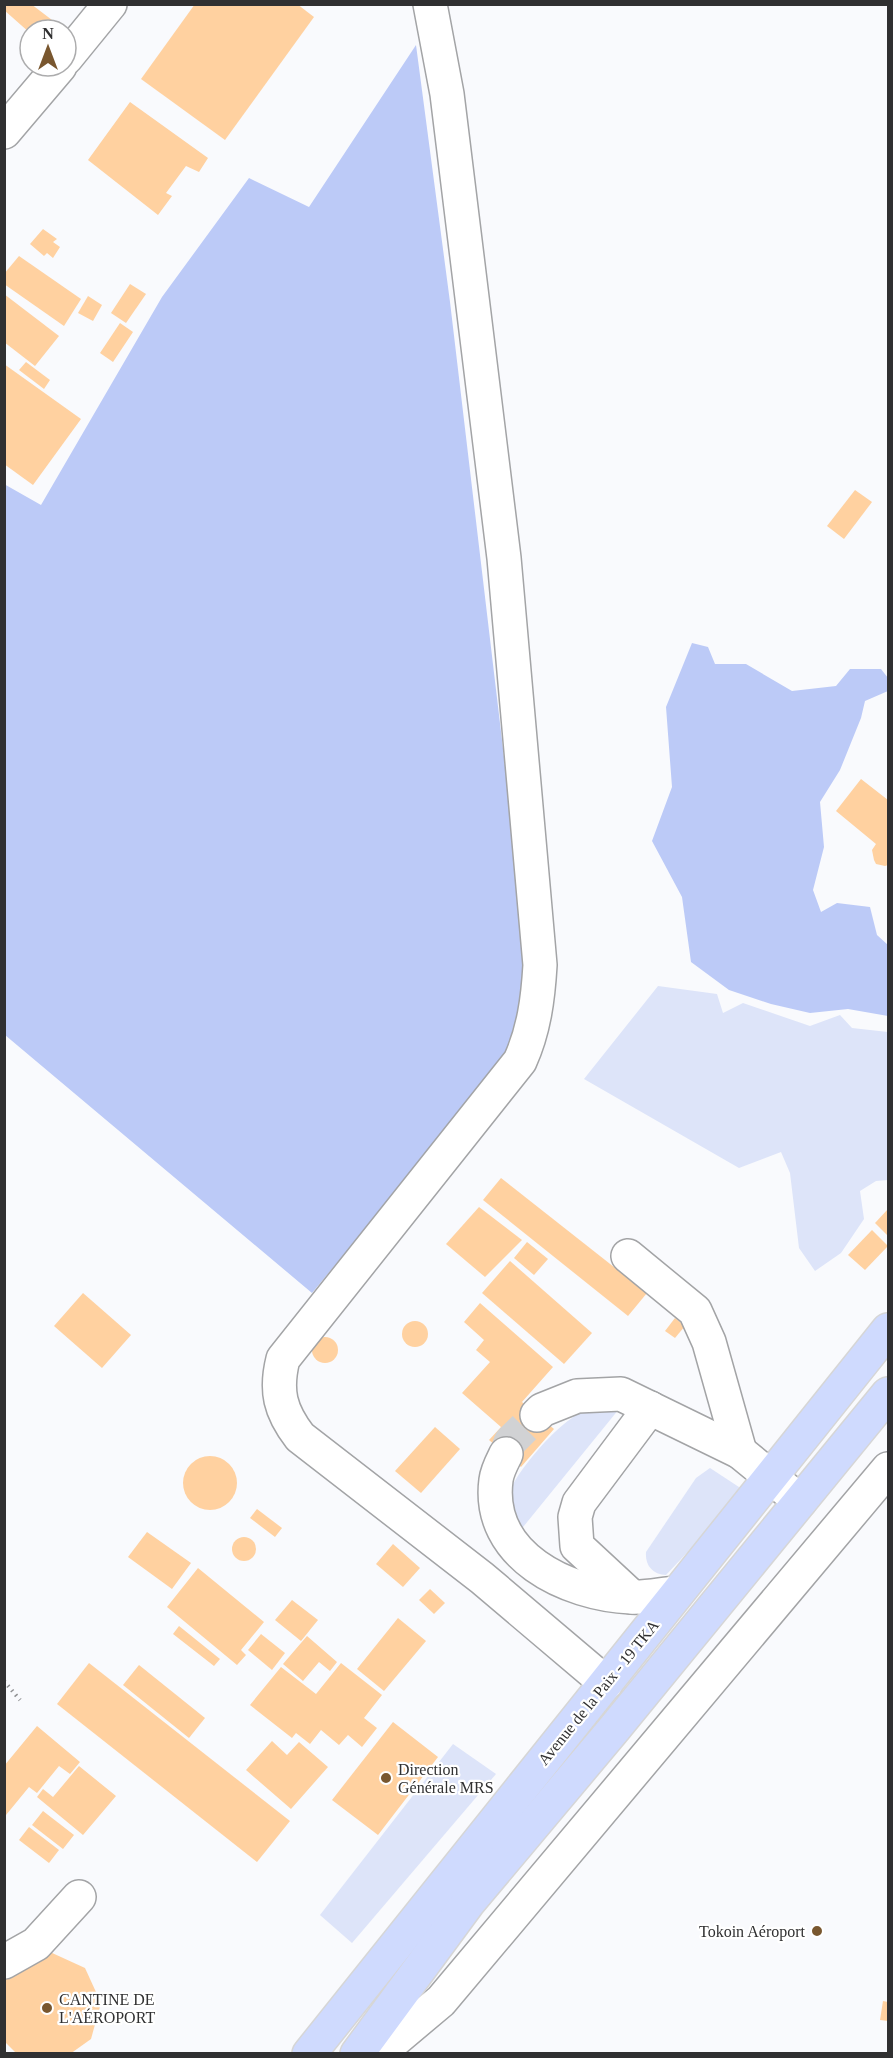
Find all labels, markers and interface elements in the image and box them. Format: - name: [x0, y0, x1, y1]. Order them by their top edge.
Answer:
- north arrow: [18, 18, 78, 78]
- text: N: [42, 25, 54, 42]
- street label: Avenue de la Paix - 19 TKA: [535, 1616, 662, 1768]
- place label: Direction Générale MRS: [398, 1761, 494, 1796]
- marker: Direction Générale MRS: [379, 1771, 393, 1785]
- place label: Tokoin Aéroport: [699, 1923, 806, 1941]
- marker: Tokoin Aéroport: [810, 1924, 824, 1938]
- place label: CANTINE DE L'AÉROPORT: [59, 1991, 155, 2026]
- marker: CANTINE DE L'AÉROPORT: [40, 2001, 54, 2015]

